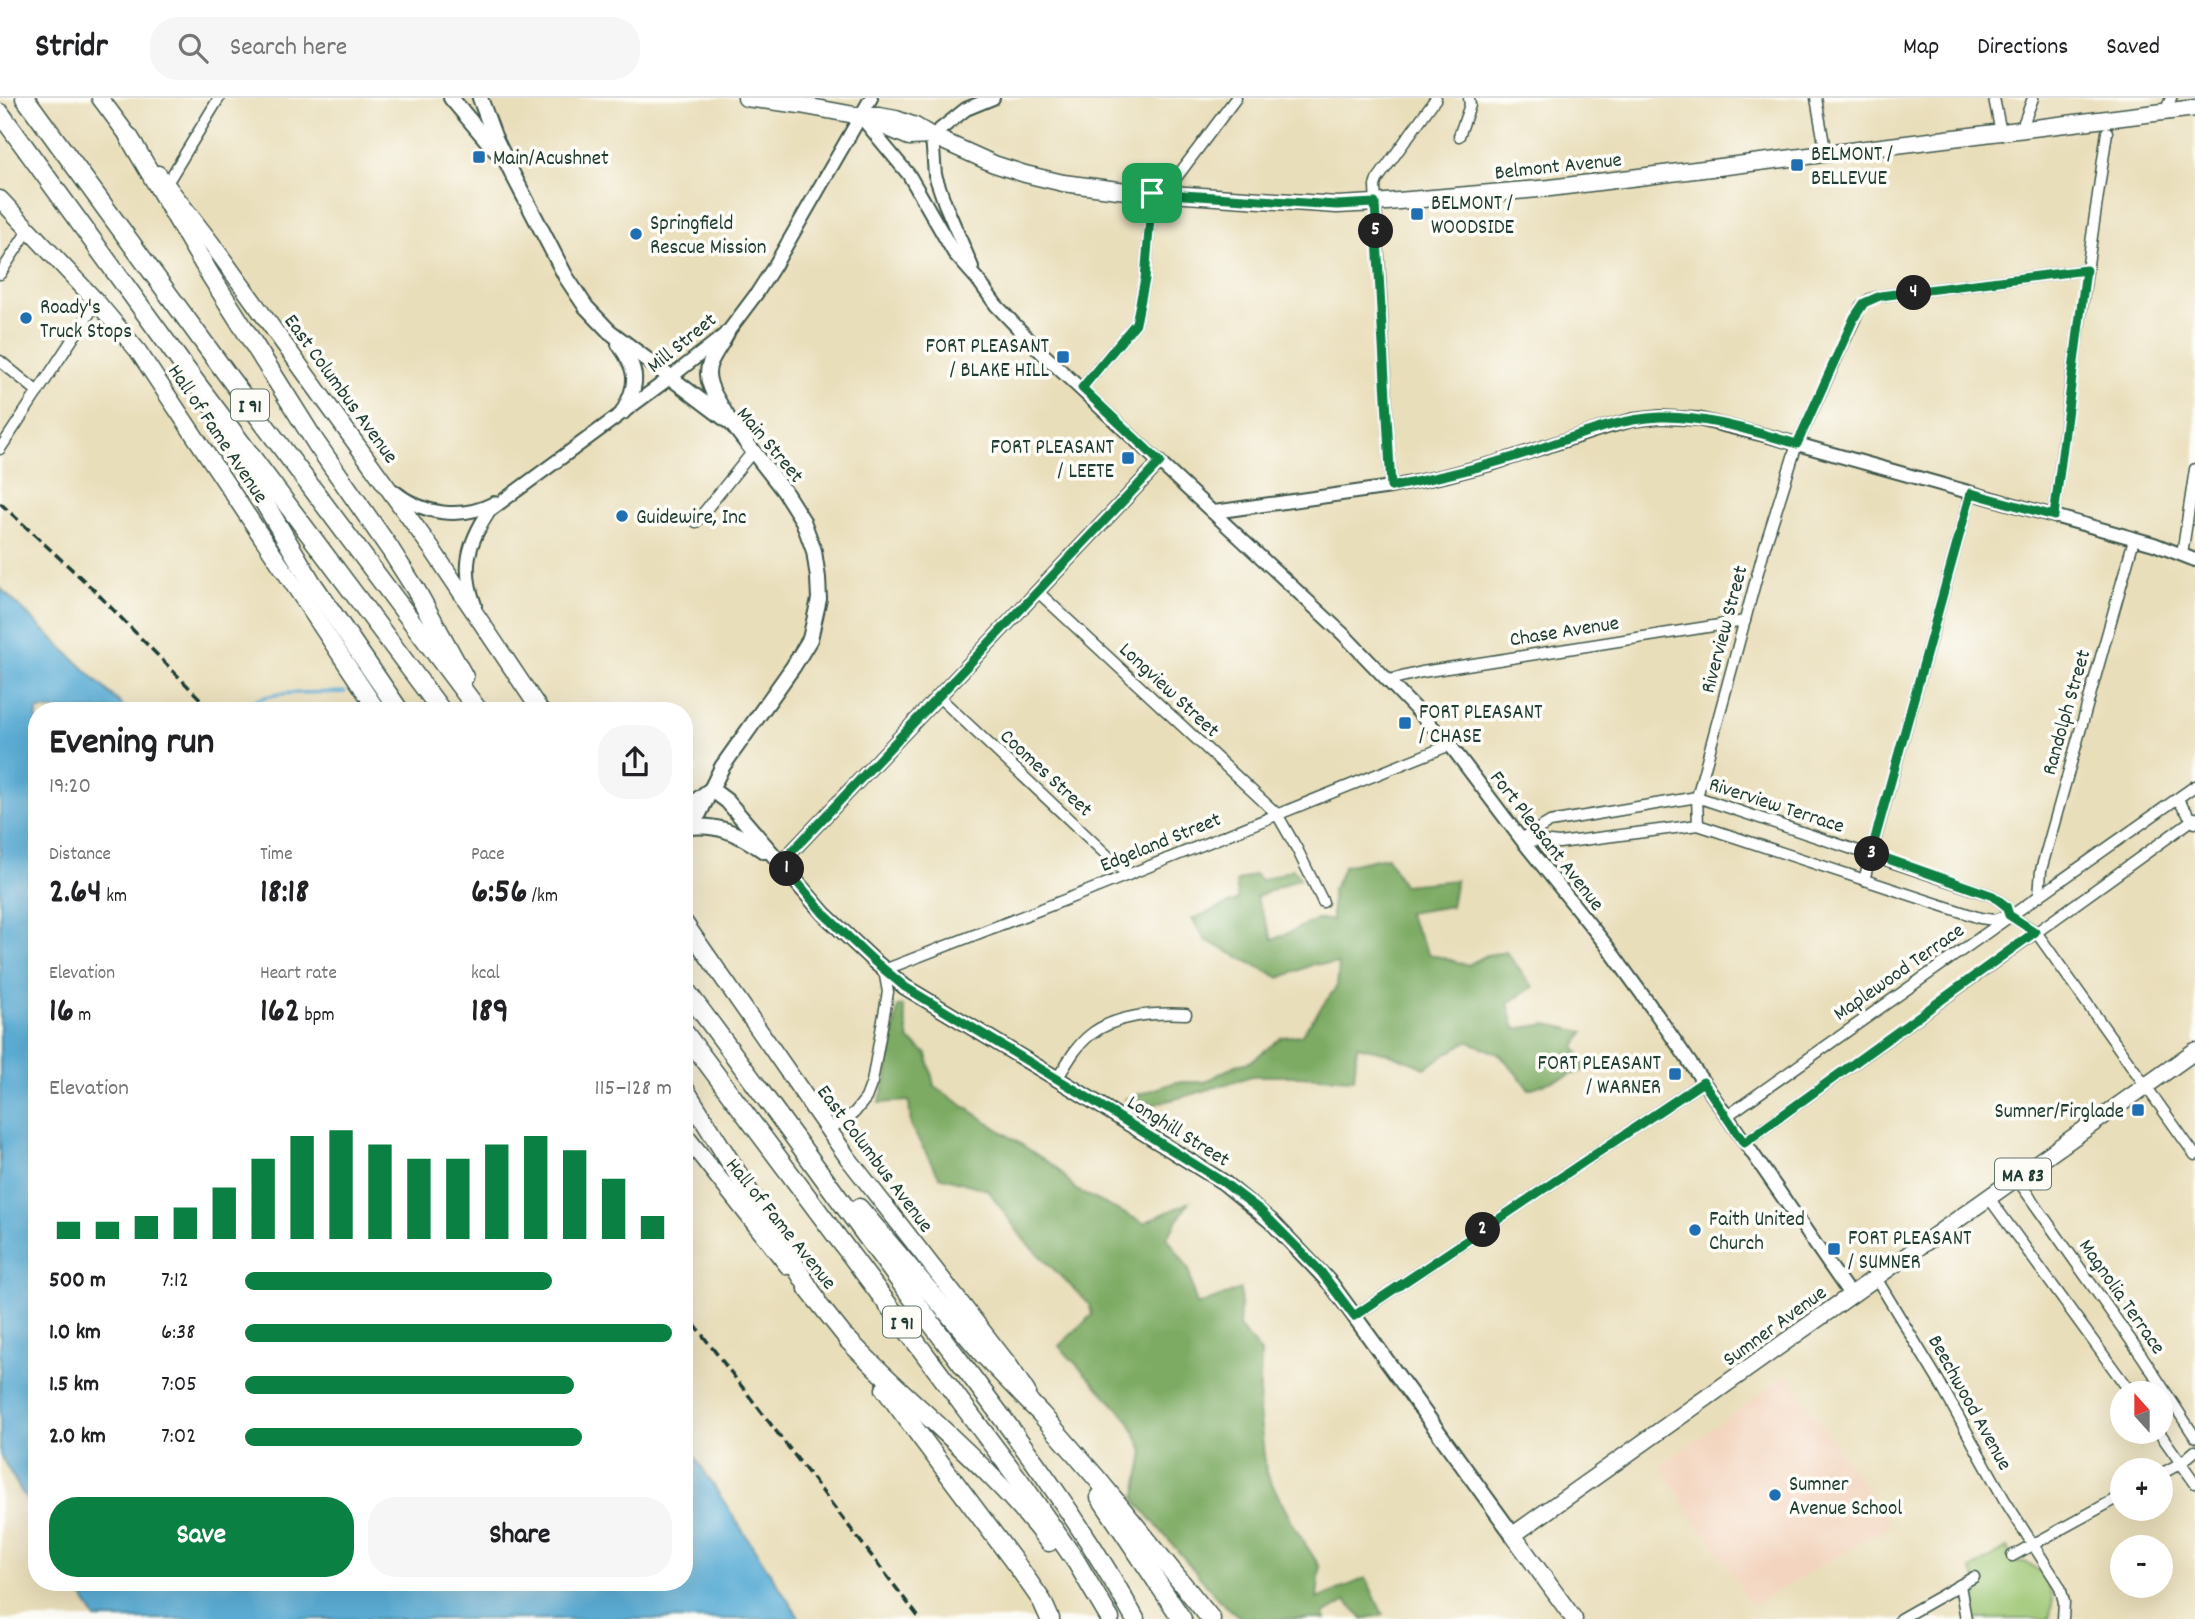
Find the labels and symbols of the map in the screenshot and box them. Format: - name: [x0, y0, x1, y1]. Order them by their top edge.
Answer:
- place label: BELMONT / BELLEVUE: [1811, 141, 1893, 195]
- place label: Main/Acushnet: [493, 145, 609, 175]
- street label: Belmont Avenue: [1493, 146, 1623, 190]
- marker: Main/Acushnet: [471, 149, 487, 165]
- marker: BELMONT / BELLEVUE: [1789, 157, 1805, 173]
- pin: [1122, 163, 1182, 223]
- place label: BELMONT / WOODSIDE: [1431, 190, 1515, 244]
- marker: BELMONT / WOODSIDE: [1409, 206, 1425, 222]
- place label: Springfield Rescue Mission: [650, 210, 767, 264]
- pin: 5: [1358, 214, 1394, 248]
- marker: Springfield Rescue Mission: [628, 226, 644, 242]
- pin: 4: [1896, 276, 1932, 310]
- place label: Roady's Truck Stops: [40, 294, 132, 348]
- street label: Mill Street: [642, 307, 724, 382]
- street label: East Columbus Avenue: [275, 309, 404, 471]
- marker: Roady's Truck Stops: [18, 310, 34, 326]
- place label: FORT PLEASANT / BLAKE HILL: [926, 333, 1050, 387]
- marker: FORT PLEASANT / BLAKE HILL: [1055, 349, 1071, 365]
- street label: Hall of Fame Avenue: [159, 359, 274, 510]
- road number: I 91: [231, 390, 269, 420]
- street label: Main Street: [728, 401, 810, 491]
- place label: FORT PLEASANT / LEETE: [991, 434, 1115, 488]
- marker: FORT PLEASANT / LEETE: [1120, 450, 1136, 466]
- place label: Guidewire, Inc: [636, 504, 746, 534]
- marker: Guidewire, Inc: [614, 508, 630, 524]
- street label: Riverview Street: [1694, 562, 1757, 697]
- street label: Chase Avenue: [1508, 610, 1621, 656]
- street label: Longview Street: [1111, 637, 1225, 746]
- street label: Randolph Street: [2036, 646, 2100, 779]
- place label: FORT PLEASANT / CHASE: [1419, 699, 1543, 753]
- marker: FORT PLEASANT / CHASE: [1397, 715, 1413, 731]
- street label: Coomes Street: [992, 723, 1098, 825]
- street label: Fort Pleasant Avenue: [1481, 765, 1610, 918]
- street label: Riverview Terrace: [1704, 771, 1848, 843]
- street label: Edgeland Street: [1096, 806, 1226, 882]
- pin: 3: [1854, 836, 1890, 872]
- pin: 1: [770, 852, 804, 886]
- street label: Maplewood Terrace: [1828, 917, 1971, 1030]
- place label: FORT PLEASANT / WARNER: [1538, 1050, 1662, 1104]
- marker: FORT PLEASANT / WARNER: [1667, 1066, 1683, 1082]
- street label: East Columbus Avenue: [808, 1080, 939, 1240]
- street label: Longhill Street: [1120, 1089, 1235, 1176]
- place label: Sumner/Firglade: [1994, 1098, 2124, 1128]
- marker: Sumner/Firglade: [2130, 1102, 2146, 1118]
- street label: Hall of Fame Avenue: [717, 1152, 842, 1297]
- road number: MA 83: [1995, 1158, 2051, 1190]
- place label: Faith United Church: [1709, 1206, 1805, 1260]
- pin: 2: [1466, 1212, 1500, 1248]
- marker: Faith United Church: [1687, 1222, 1703, 1238]
- place label: FORT PLEASANT / SUMNER: [1848, 1225, 1972, 1279]
- street label: Magnolia Terrace: [2070, 1234, 2171, 1361]
- marker: FORT PLEASANT / SUMNER: [1826, 1241, 1842, 1257]
- street label: Sumner Avenue: [1718, 1280, 1834, 1375]
- road number: I 91: [883, 1306, 921, 1338]
- street label: Beechwood Avenue: [1919, 1330, 2018, 1477]
- north arrow: [2110, 1381, 2174, 1444]
- place label: Sumner Avenue School: [1789, 1471, 1902, 1525]
- marker: Sumner Avenue School: [1767, 1487, 1783, 1503]

